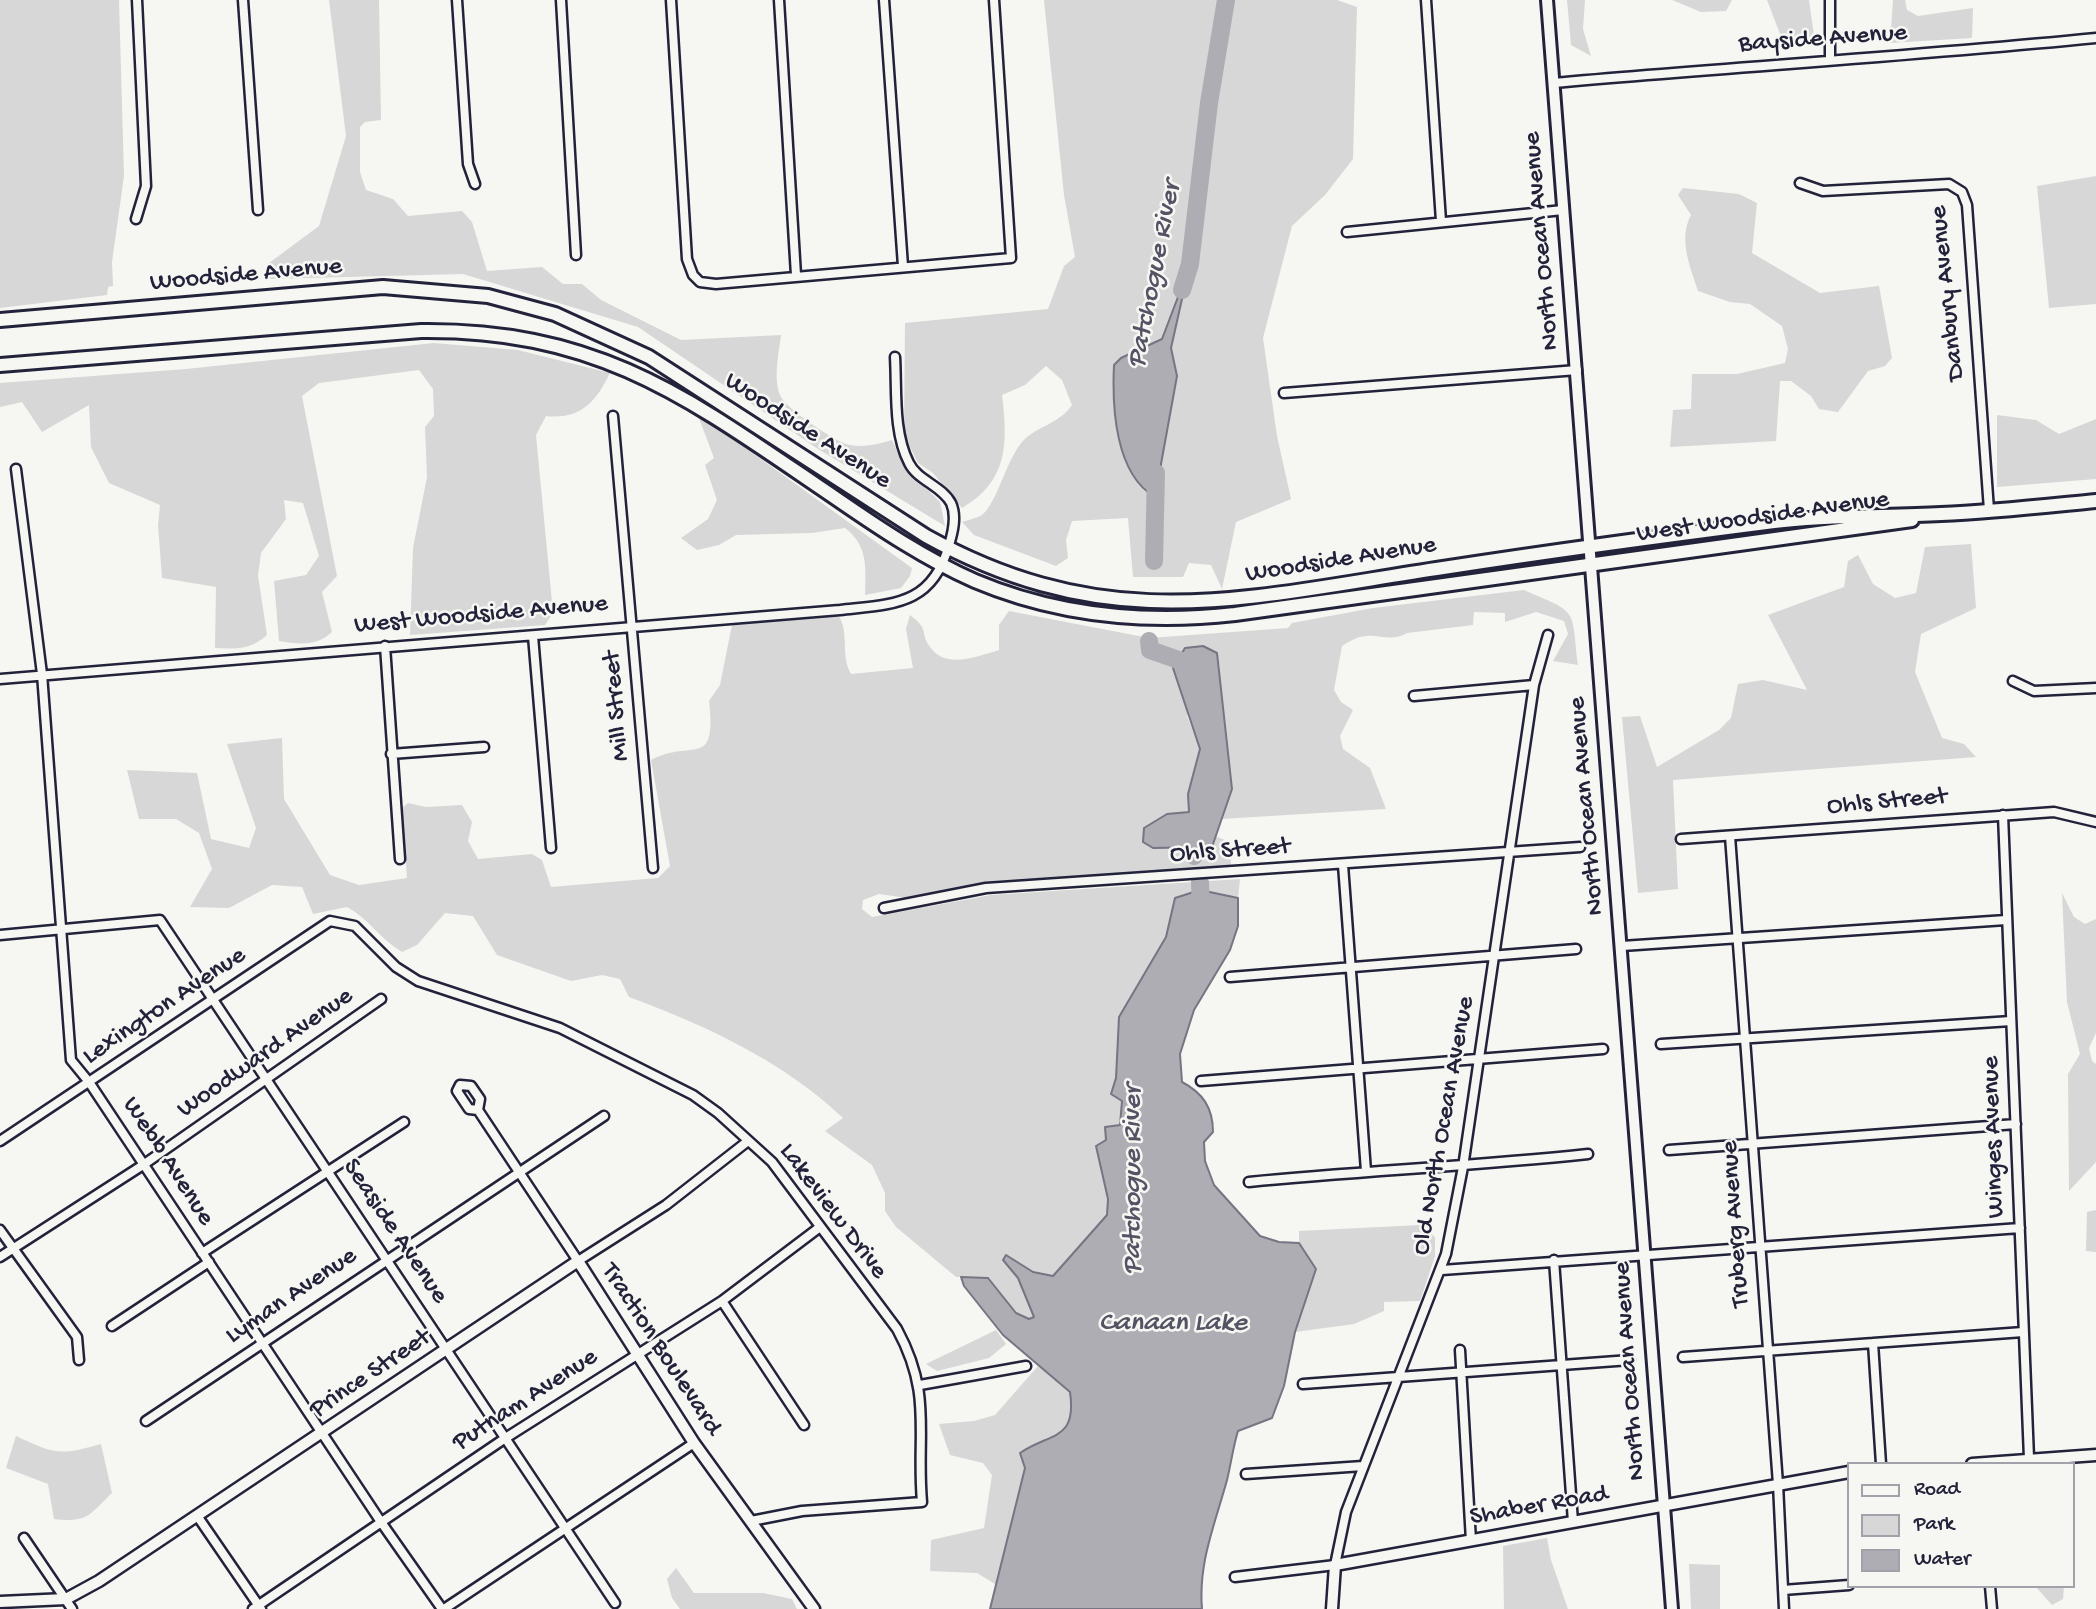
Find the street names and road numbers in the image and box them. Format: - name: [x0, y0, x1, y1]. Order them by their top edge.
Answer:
- street label: Bayside Avenue: [1738, 19, 1908, 61]
- street label: North Ocean Avenue: [1518, 130, 1568, 352]
- street label: Danbury Avenue: [1924, 204, 1974, 382]
- street label: Woodside Avenue: [149, 252, 343, 300]
- street label: Woodside Avenue: [718, 366, 896, 498]
- street label: West Woodside Avenue: [1635, 485, 1891, 551]
- street label: Woodside Avenue: [1243, 531, 1439, 591]
- street label: West Woodside Avenue: [353, 589, 609, 643]
- street label: Mill Street: [598, 650, 638, 762]
- street label: North Ocean Avenue: [1563, 695, 1613, 917]
- street label: Ohls Street: [1826, 782, 1948, 824]
- street label: Ohls Street: [1169, 832, 1291, 872]
- street label: Lexington Avenue: [77, 941, 253, 1073]
- street label: Woodward Avenue: [172, 982, 360, 1126]
- street label: Old North Ocean Avenue: [1407, 994, 1483, 1258]
- street label: Winges Avenue: [1977, 1055, 2013, 1219]
- street label: Webb Avenue: [114, 1092, 220, 1232]
- street label: Lakeview Drive: [771, 1138, 893, 1286]
- street label: Truberg Avenue: [1716, 1140, 1758, 1308]
- street label: Seaside Avenue: [334, 1154, 454, 1310]
- street label: Lyman Avenue: [220, 1242, 364, 1352]
- street label: Traction Boulevard: [593, 1258, 727, 1442]
- street label: North Ocean Avenue: [1608, 1260, 1654, 1482]
- street label: Prince Street: [305, 1323, 437, 1427]
- street label: Putnam Avenue: [448, 1343, 604, 1459]
- street label: Shaber Road: [1467, 1480, 1611, 1534]

